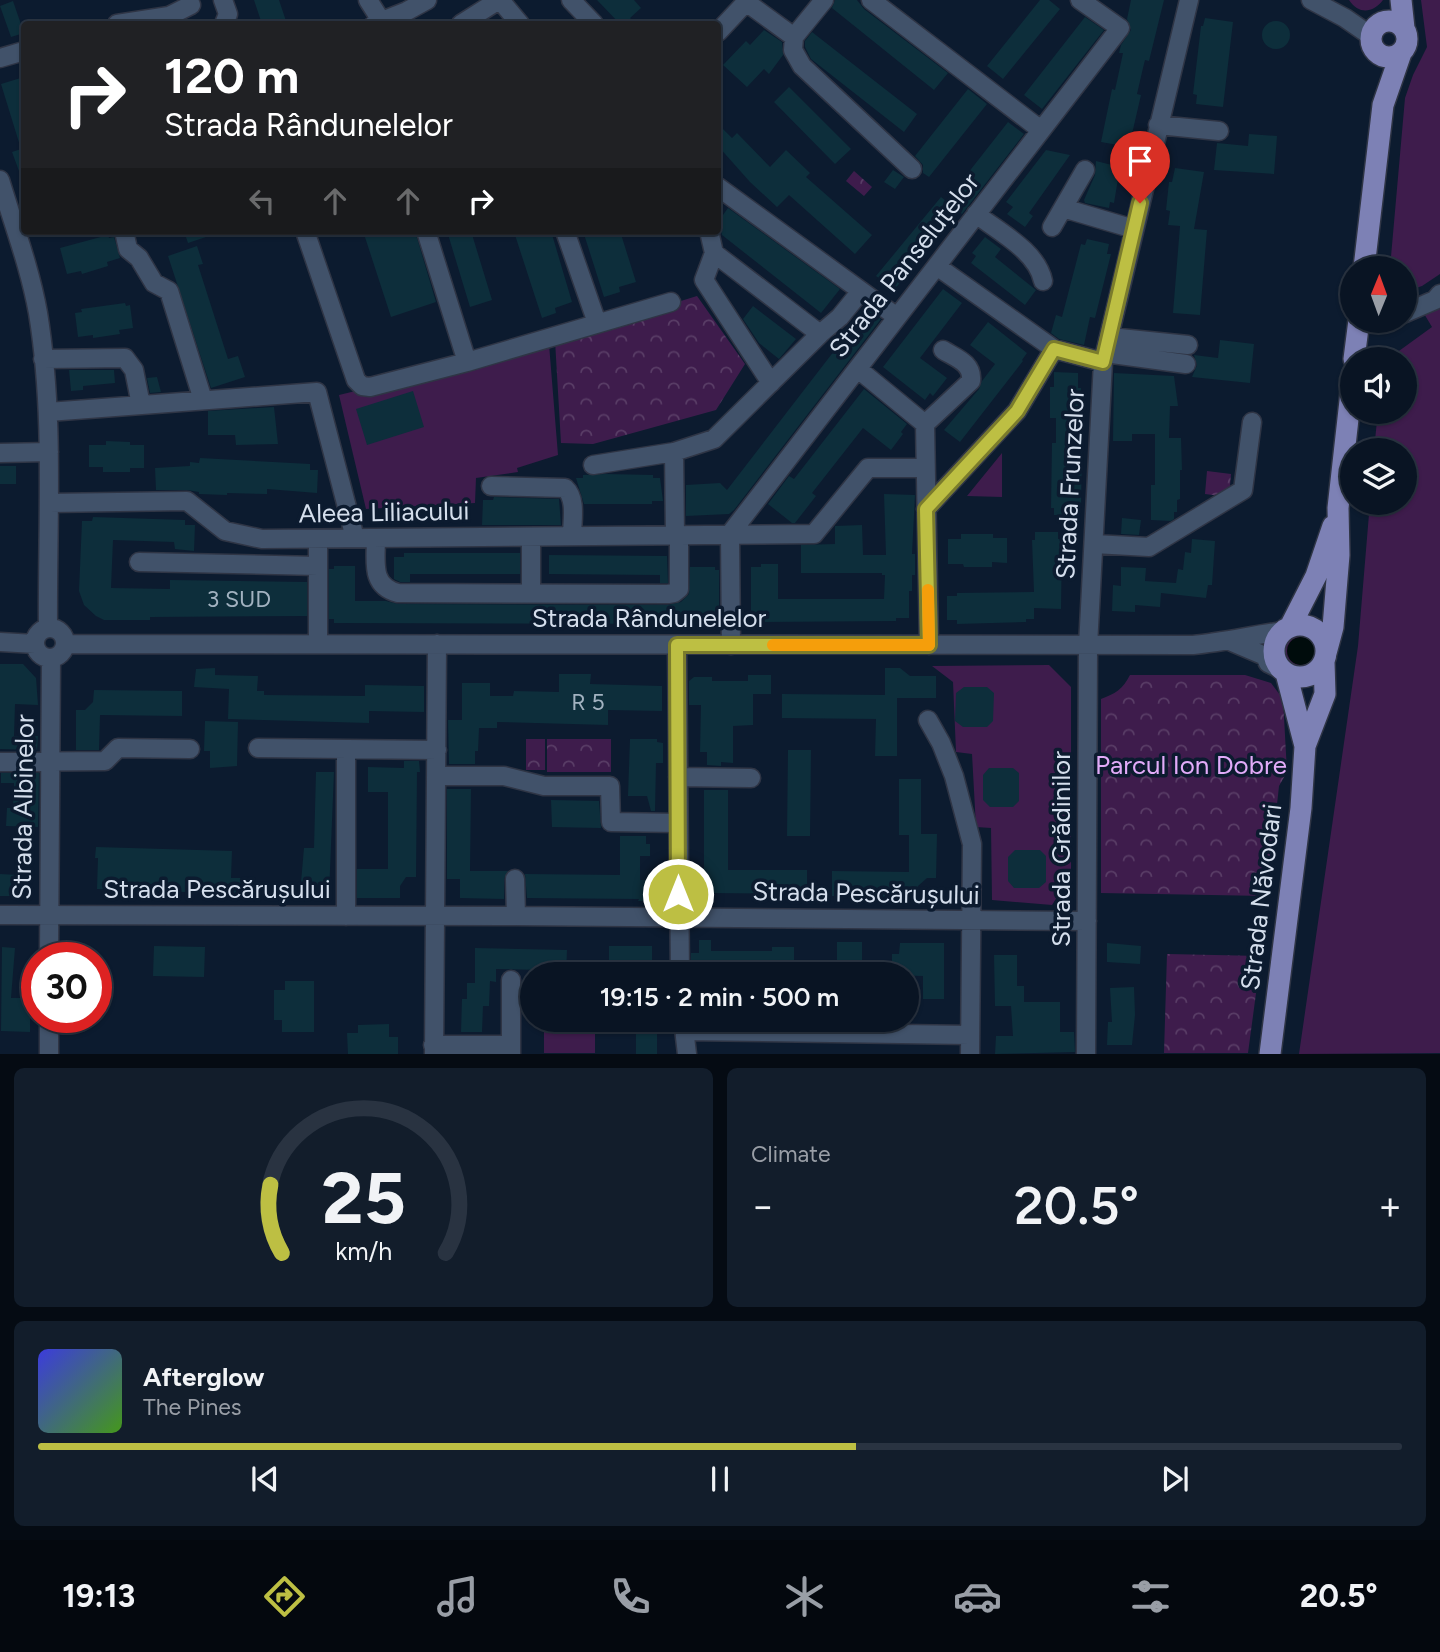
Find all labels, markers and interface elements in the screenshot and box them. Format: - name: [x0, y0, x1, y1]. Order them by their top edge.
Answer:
- text: 120 m: [164, 46, 299, 105]
- icon: right: [49, 49, 140, 140]
- text: Strada Rândunelelor: [164, 106, 453, 144]
- pin: [1110, 131, 1170, 203]
- icon: arrive: [1121, 142, 1159, 180]
- street label: Strada Panseluțelor: [822, 166, 986, 364]
- icon: left: [243, 182, 281, 220]
- icon: ahead: [316, 182, 354, 220]
- icon: ahead: [389, 182, 427, 220]
- icon: right: [462, 182, 500, 220]
- north arrow: [1340, 256, 1418, 332]
- map controls: [1340, 256, 1417, 515]
- button: sound: [1340, 347, 1417, 424]
- street label: Strada Frunzelor: [1049, 388, 1091, 580]
- button: layers: [1340, 438, 1417, 515]
- street label: Aleea Liliacului: [298, 495, 470, 529]
- house number: 3 SUD: [207, 585, 271, 613]
- street label: Strada Rândunelelor: [532, 602, 767, 634]
- house number: R 5: [571, 688, 605, 716]
- street label: Strada Albinelor: [5, 714, 41, 900]
- park label: Parcul Ion Dobre: [1095, 749, 1287, 781]
- street label: Strada Grădinilor: [1045, 751, 1077, 947]
- street label: Strada Năvodari: [1234, 802, 1288, 992]
- position arrow: [641, 857, 715, 931]
- street label: Strada Pescărușului: [103, 873, 331, 905]
- street label: Strada Pescărușului: [752, 875, 980, 911]
- speed limit sign: 30: [21, 942, 112, 1033]
- text: 19:15 · 2 min · 500 m: [600, 981, 839, 1013]
- text: Climate: [751, 1140, 830, 1168]
- text: 25: [321, 1155, 406, 1242]
- text: 20.5°: [1014, 1175, 1139, 1237]
- text: −: [751, 1183, 775, 1229]
- text: +: [1378, 1183, 1402, 1229]
- text: km/h: [335, 1236, 392, 1266]
- text: Afterglow: [143, 1361, 265, 1393]
- text: The Pines: [143, 1393, 242, 1421]
- icon: previous: [246, 1460, 284, 1498]
- icon: pause: [701, 1460, 739, 1498]
- icon: next: [1156, 1460, 1194, 1498]
- icon: directions: [260, 1572, 309, 1621]
- icon: music: [433, 1572, 482, 1621]
- icon: phone: [606, 1572, 655, 1621]
- icon: climate: [780, 1572, 829, 1621]
- icon: car: [953, 1572, 1002, 1621]
- icon: filters: [1126, 1572, 1175, 1621]
- text: 19:13: [62, 1577, 135, 1615]
- text: 20.5°: [1300, 1577, 1378, 1615]

